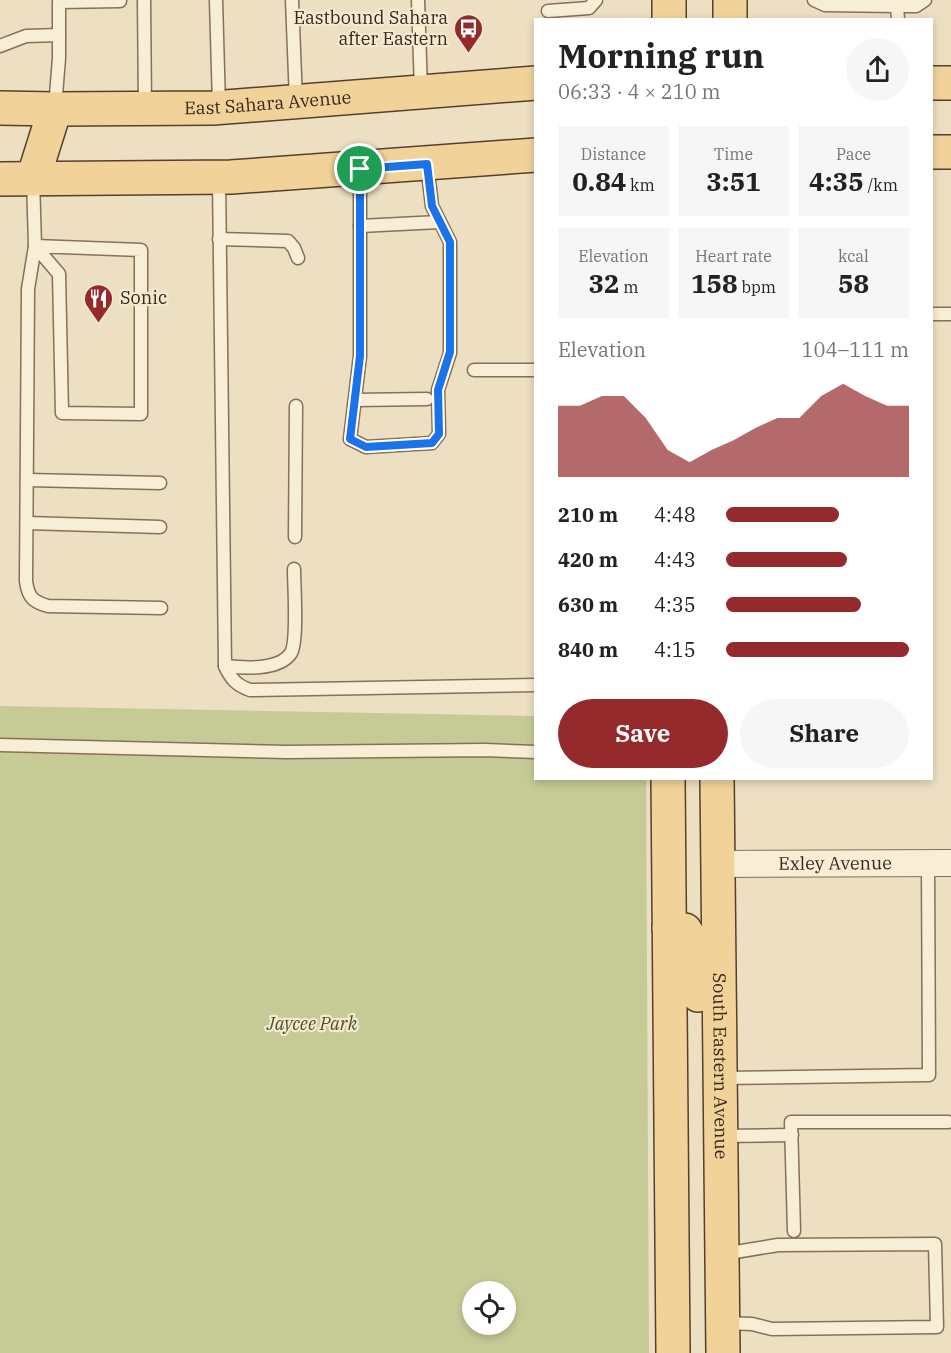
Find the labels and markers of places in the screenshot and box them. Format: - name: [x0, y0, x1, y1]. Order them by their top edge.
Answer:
- place label: Eastbound Sahara after Eastern: [293, 6, 448, 50]
- bus stop icon: Eastbound Sahara after Eastern: [453, 12, 485, 54]
- pin: [334, 143, 385, 194]
- restaurant icon: Sonic: [83, 282, 115, 324]
- place label: Sonic: [120, 286, 167, 309]

